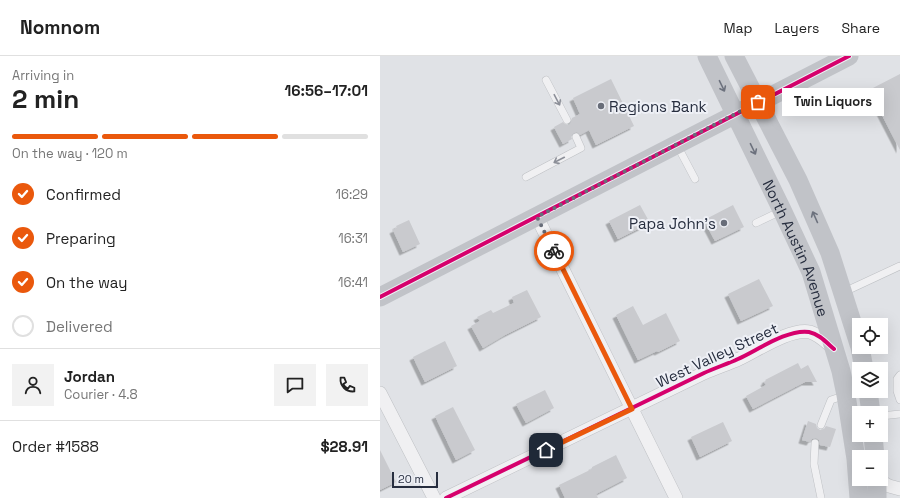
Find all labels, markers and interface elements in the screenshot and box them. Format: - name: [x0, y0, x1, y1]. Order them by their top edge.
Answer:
- text: Nomnom: [20, 15, 100, 40]
- text: Map: [723, 19, 753, 37]
- text: Layers: [775, 19, 819, 37]
- text: Share: [841, 19, 880, 37]
- text: Arriving in: [12, 67, 74, 84]
- one-way arrow: [719, 80, 726, 92]
- text: 16:56–17:01: [284, 81, 368, 100]
- text: 2 min: [12, 82, 79, 116]
- pin: [741, 85, 775, 119]
- callout: Twin Liquors: [782, 88, 884, 116]
- icon: bag: [747, 91, 769, 113]
- text: Twin Liquors: [794, 93, 872, 110]
- one-way arrow: [553, 94, 561, 106]
- place label: Regions Bank: [609, 97, 707, 116]
- marker: Regions Bank: [596, 101, 606, 111]
- one-way arrow: [750, 143, 757, 155]
- text: On the way · 120 m: [12, 145, 128, 162]
- one-way arrow: [554, 156, 566, 164]
- street label: North Austin Avenue: [759, 176, 833, 319]
- icon: check: [12, 183, 34, 205]
- text: Confirmed: [46, 185, 121, 204]
- text: 16:29: [336, 186, 368, 203]
- one-way arrow: [810, 212, 818, 224]
- place label: Papa John's: [629, 214, 716, 233]
- marker: Papa John's: [719, 218, 729, 228]
- icon: check: [12, 227, 34, 249]
- text: Preparing: [46, 229, 116, 248]
- text: 16:31: [338, 230, 368, 247]
- courier: [534, 231, 574, 271]
- icon: bike: [543, 240, 565, 262]
- icon: check: [12, 271, 34, 293]
- text: On the way: [46, 273, 127, 292]
- text: 16:41: [338, 274, 368, 291]
- text: Delivered: [46, 317, 113, 336]
- street label: West Valley Street: [653, 318, 781, 392]
- map controls: [852, 318, 888, 486]
- button: locate: [852, 318, 888, 354]
- button: layers: [852, 362, 888, 398]
- button: person: [12, 364, 54, 406]
- button: chat: [274, 364, 316, 406]
- button: phone: [326, 364, 368, 406]
- text: Jordan: [64, 367, 115, 386]
- text: Courier · 4.8: [64, 386, 138, 403]
- button: +: [852, 406, 888, 442]
- pin: [529, 433, 563, 467]
- text: Order #1588: [12, 437, 99, 456]
- text: $28.91: [321, 437, 368, 456]
- icon: home: [535, 439, 557, 461]
- button: −: [852, 450, 888, 486]
- scale bar: [392, 470, 438, 489]
- text: 20 m: [398, 472, 424, 486]

